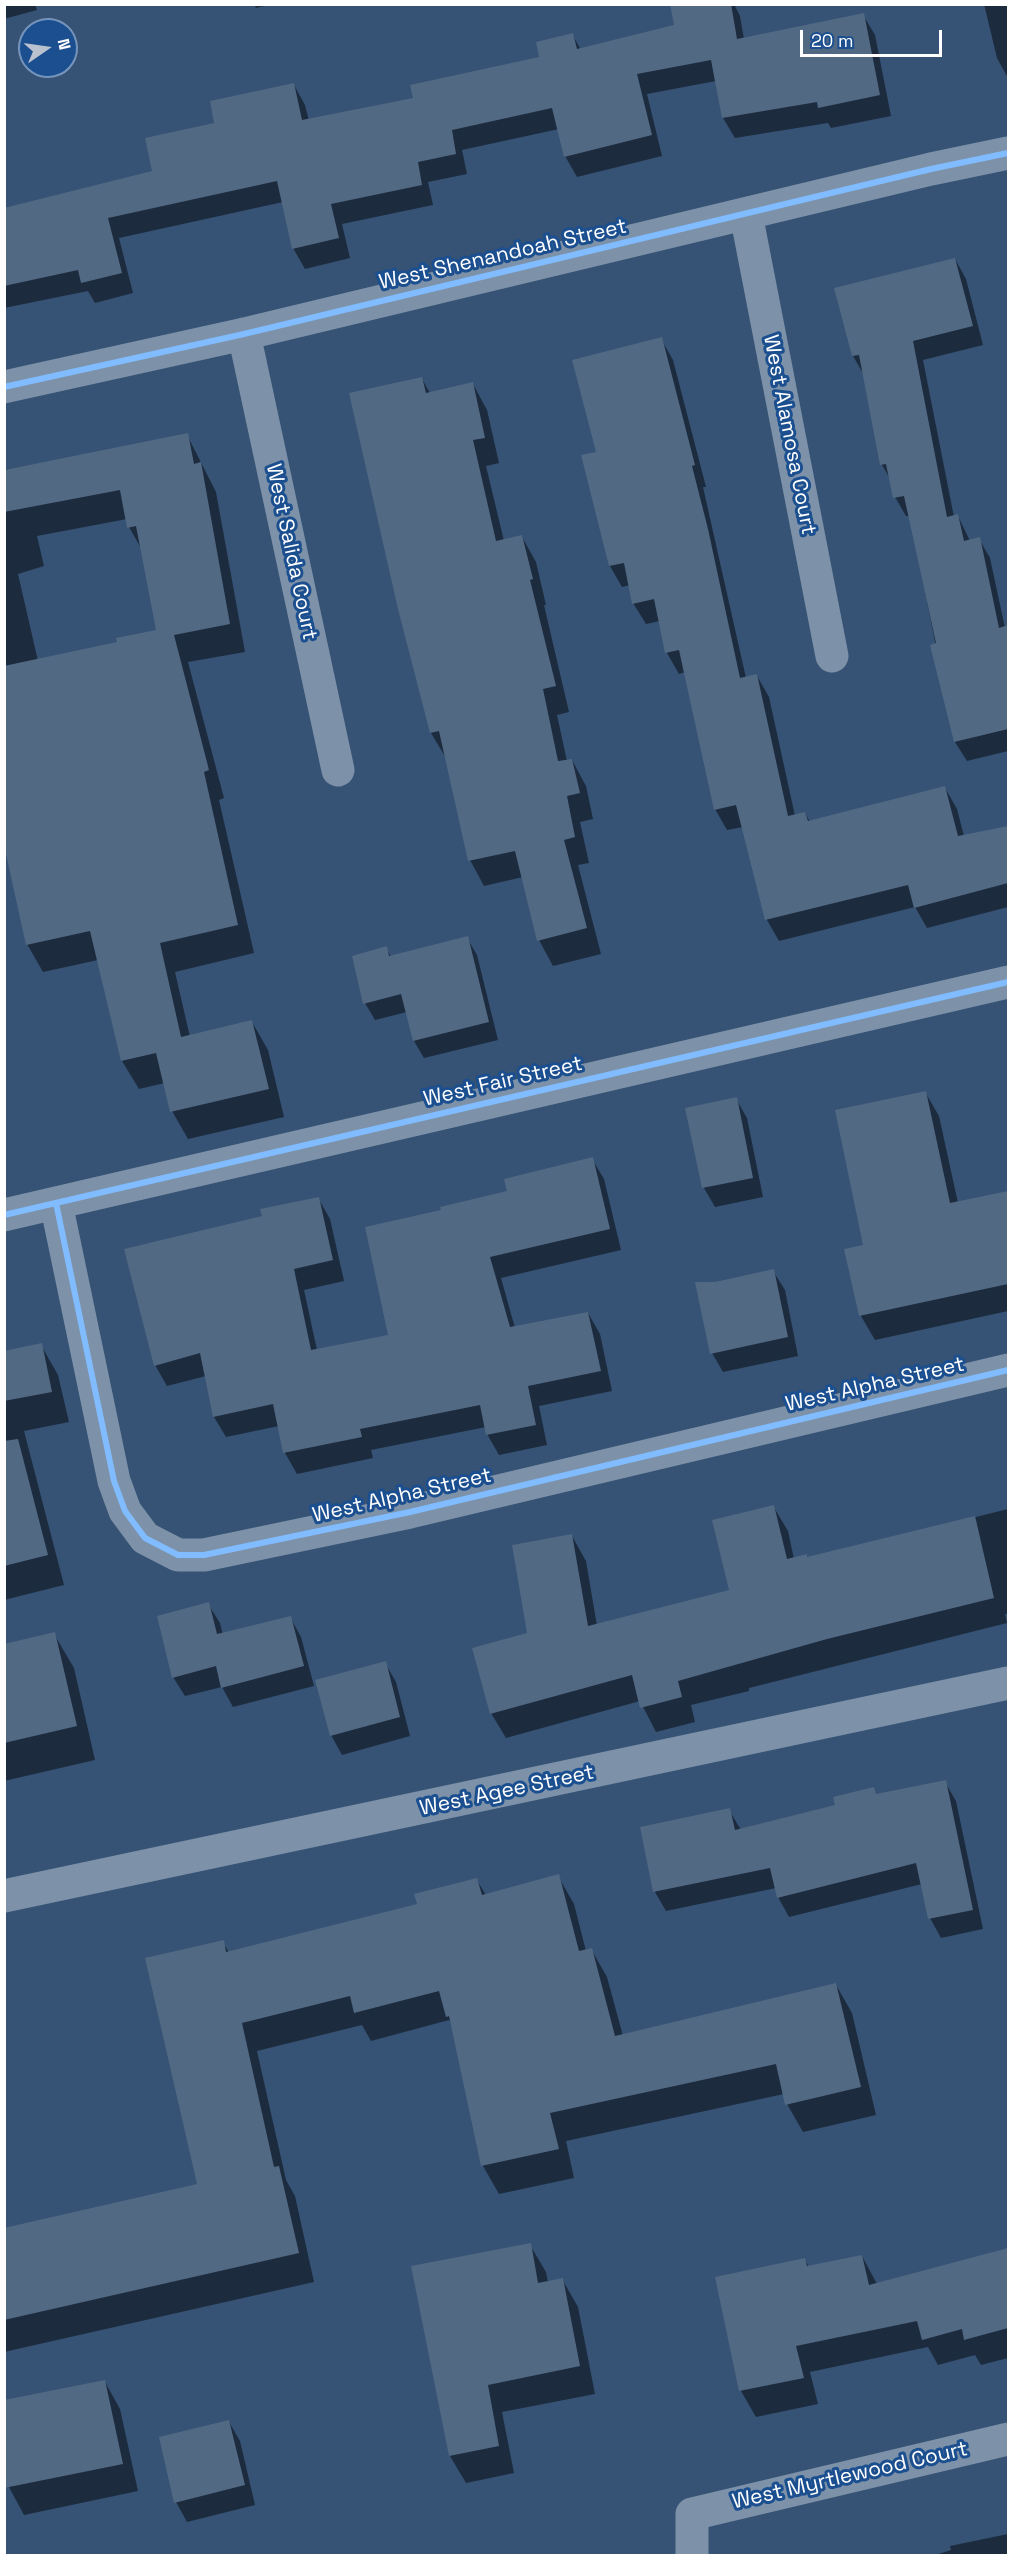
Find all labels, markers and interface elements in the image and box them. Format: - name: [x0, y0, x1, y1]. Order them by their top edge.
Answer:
- north arrow: [18, 18, 78, 78]
- scale bar: [803, 18, 946, 56]
- text: 20 m: [811, 29, 854, 52]
- text: N: [53, 37, 76, 52]
- street label: West Shenandoah Street: [377, 214, 629, 296]
- street label: West Alamosa Court: [757, 333, 821, 537]
- street label: West Salida Court: [260, 462, 322, 642]
- street label: West Fair Street: [421, 1051, 585, 1113]
- street label: West Alpha Street: [783, 1352, 967, 1418]
- street label: West Alpha Street: [310, 1463, 494, 1529]
- street label: West Agee Street: [418, 1760, 596, 1822]
- street label: West Myrtlewood Court: [730, 2437, 970, 2515]

